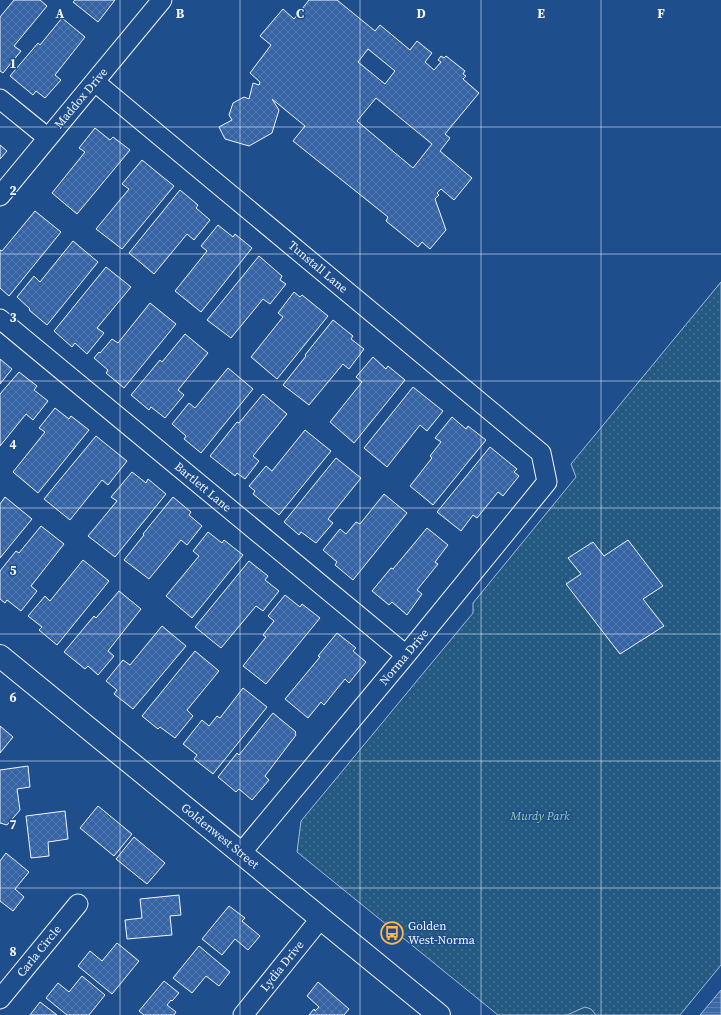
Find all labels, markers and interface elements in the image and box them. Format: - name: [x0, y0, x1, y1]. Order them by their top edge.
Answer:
- text: A: [56, 5, 65, 22]
- text: B: [176, 5, 185, 22]
- text: C: [296, 5, 304, 22]
- text: D: [416, 5, 426, 22]
- text: E: [537, 5, 545, 22]
- text: F: [657, 5, 665, 22]
- text: 1: [9, 55, 17, 72]
- street label: Maddox Drive: [51, 64, 111, 132]
- text: 2: [9, 182, 17, 199]
- street label: Tunstall Lane: [285, 237, 351, 297]
- text: 3: [9, 309, 17, 326]
- text: 4: [9, 436, 17, 453]
- street label: Bartlett Lane: [171, 458, 235, 516]
- text: 5: [9, 562, 17, 579]
- street label: Norma Drive: [376, 625, 432, 689]
- text: 6: [9, 689, 17, 706]
- street label: Goldenwest Street: [178, 800, 262, 872]
- park label: Murdy Park: [509, 808, 570, 824]
- text: 7: [9, 816, 17, 833]
- place label: Golden West-Norma: [408, 918, 476, 948]
- bus stop icon: Golden West-Norma: [379, 920, 405, 946]
- street label: Carla Circle: [13, 922, 65, 980]
- street label: Lydia Drive: [257, 937, 307, 995]
- text: 8: [9, 943, 17, 960]

